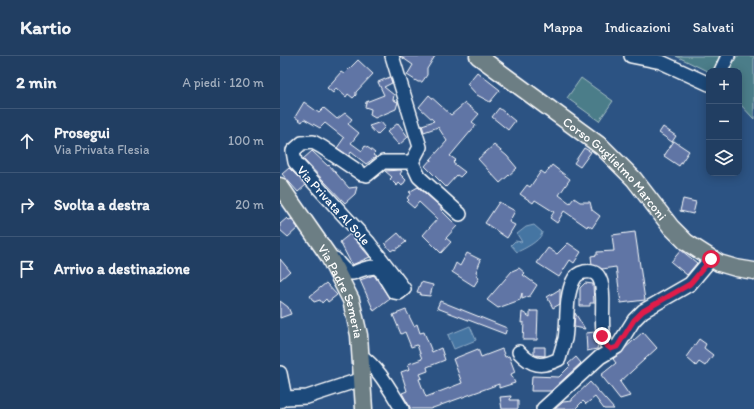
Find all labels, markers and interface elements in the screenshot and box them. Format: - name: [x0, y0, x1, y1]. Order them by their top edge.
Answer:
- text: Kartio: [20, 16, 71, 39]
- text: Mappa: [543, 19, 583, 36]
- text: Indicazioni: [605, 19, 671, 36]
- text: Salvati: [693, 19, 734, 36]
- map controls: [706, 68, 742, 176]
- button: +: [706, 68, 742, 104]
- text: 2 min: [16, 72, 56, 92]
- text: A piedi · 120 m: [182, 75, 264, 90]
- button: −: [706, 104, 742, 140]
- street label: Corso Guglielmo Marconi: [560, 114, 670, 223]
- text: Prosegui: [54, 124, 110, 142]
- icon: ahead: [16, 130, 38, 152]
- text: 100 m: [228, 133, 264, 148]
- button: layers: [706, 140, 742, 176]
- text: Via Privata Flesia: [54, 142, 149, 157]
- street label: Via Privata Al Sole: [294, 162, 373, 248]
- icon: right: [16, 194, 38, 216]
- text: Svolta a destra: [54, 196, 150, 214]
- text: 20 m: [235, 197, 264, 212]
- street label: Via Padre Semeria: [315, 241, 366, 339]
- route start: [702, 250, 720, 268]
- icon: arrive: [16, 258, 38, 280]
- text: Arrivo a destinazione: [54, 260, 190, 278]
- route end: [593, 327, 611, 345]

